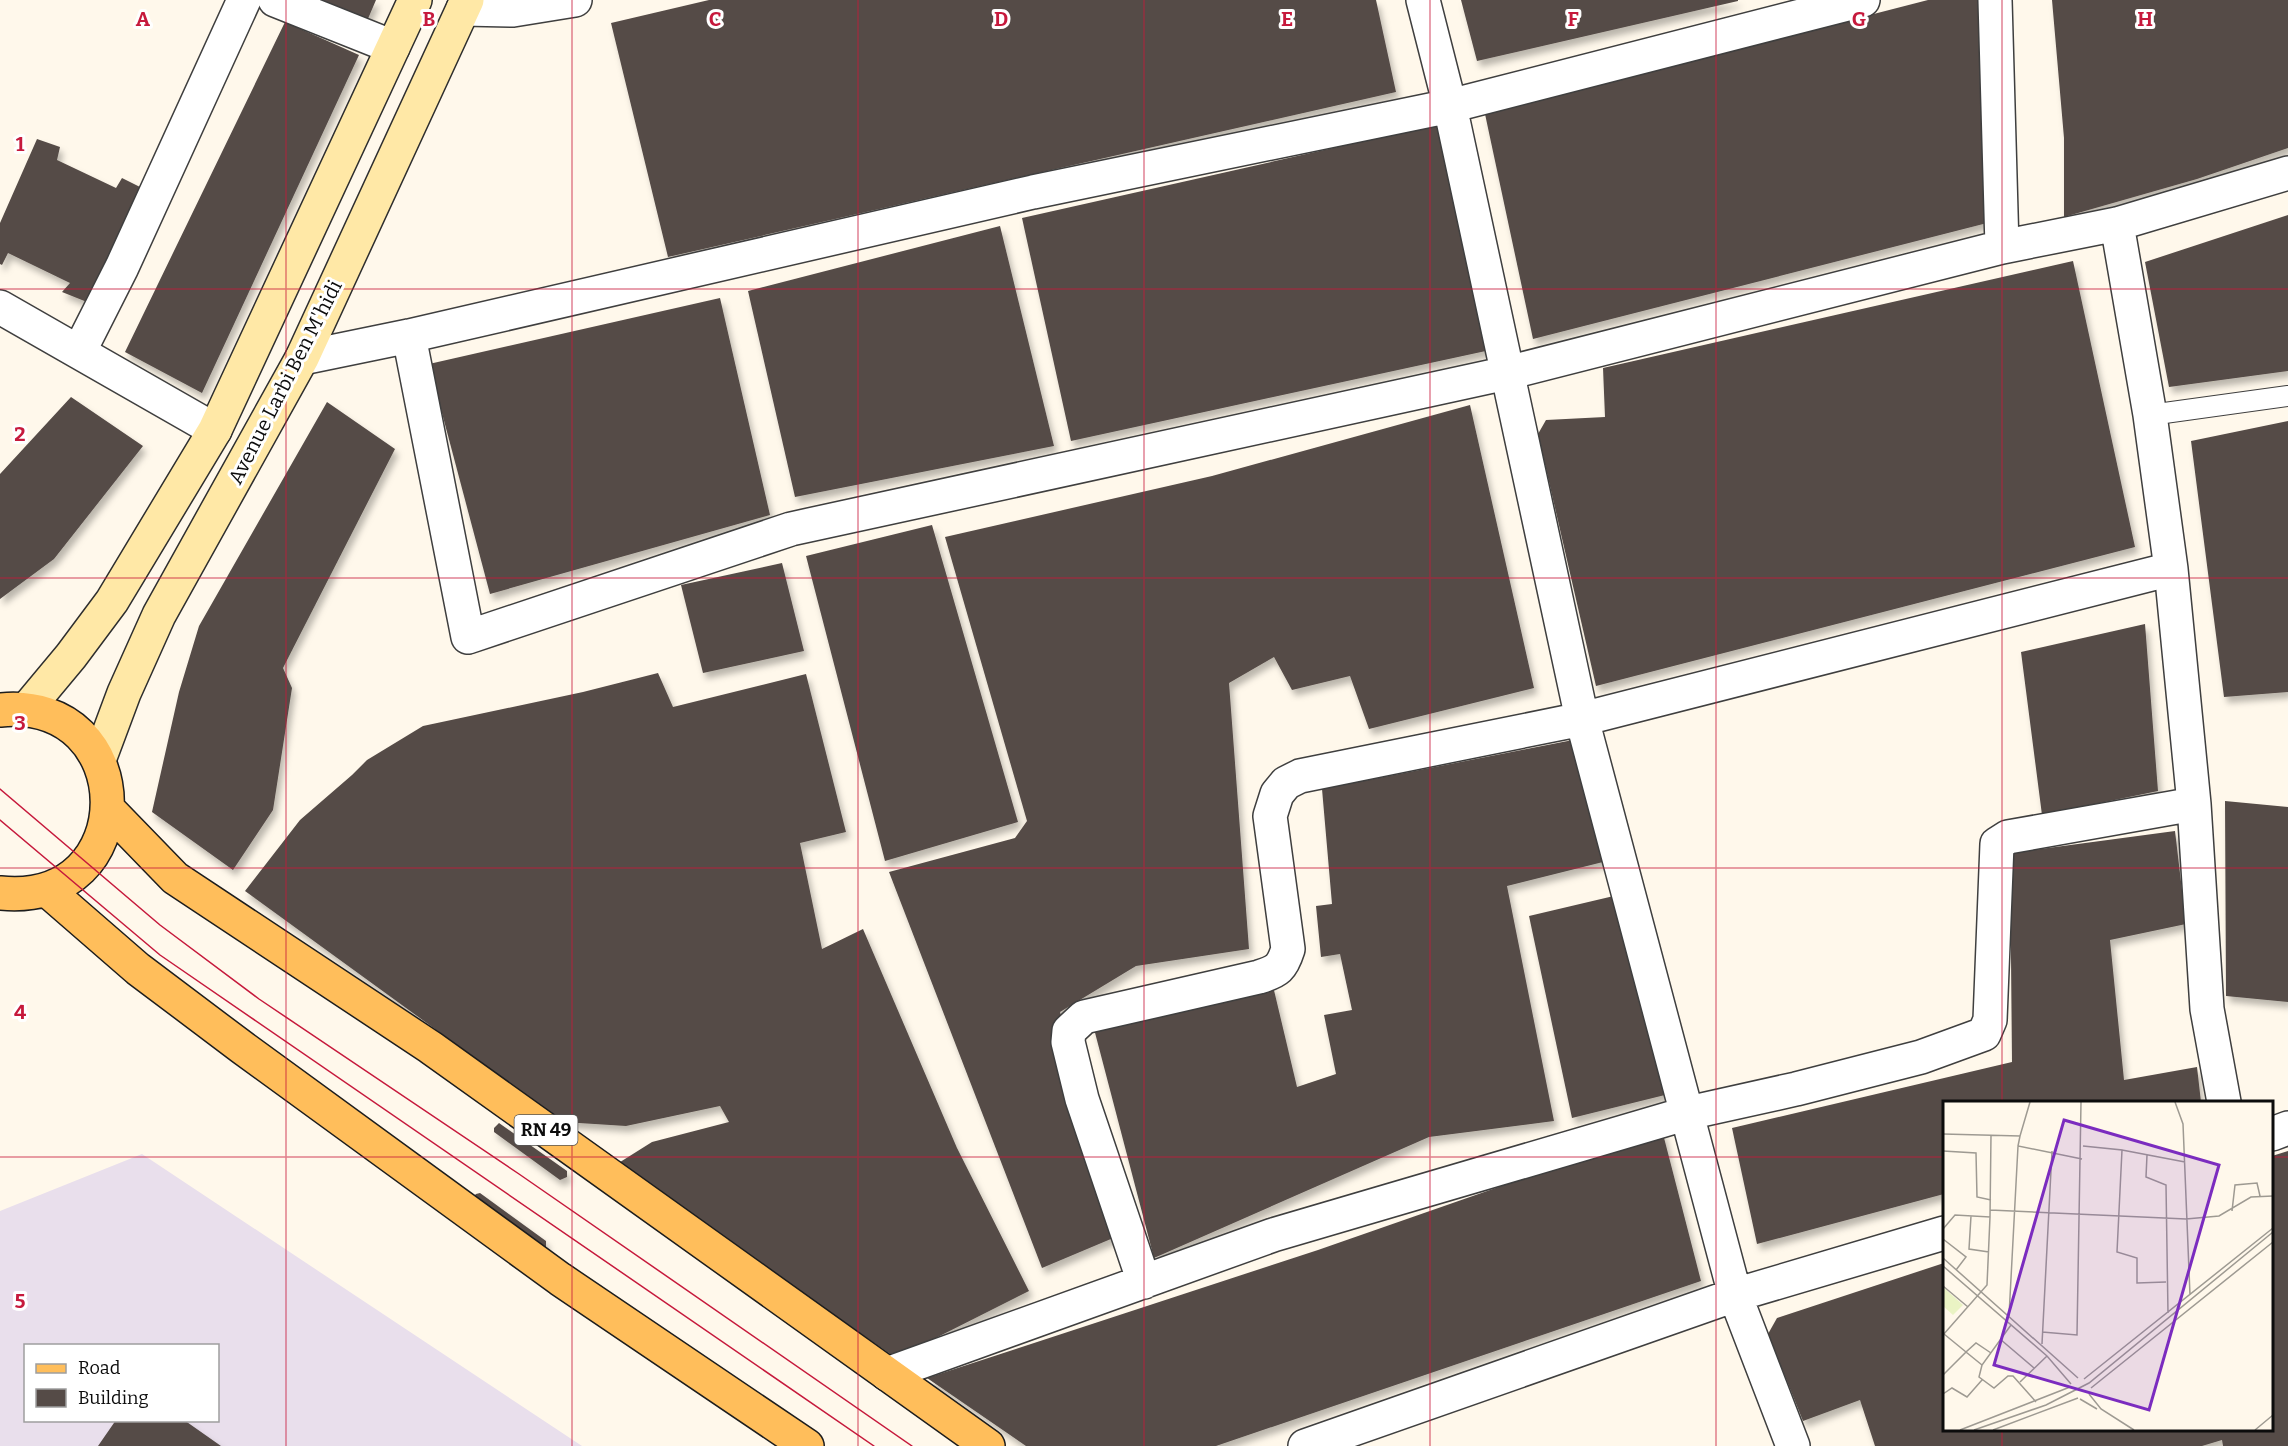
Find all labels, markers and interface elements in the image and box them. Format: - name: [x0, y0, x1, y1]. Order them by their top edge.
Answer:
- text: A: [136, 7, 151, 31]
- text: B: [423, 7, 436, 31]
- text: C: [709, 7, 721, 31]
- text: D: [994, 7, 1008, 31]
- text: E: [1281, 7, 1293, 31]
- text: F: [1567, 7, 1579, 31]
- text: G: [1852, 7, 1866, 31]
- text: H: [2137, 7, 2153, 31]
- text: 1: [16, 132, 25, 156]
- street label: Avenue Larbi Ben M'hidi: [223, 276, 347, 488]
- text: 2: [14, 422, 26, 446]
- text: 3: [14, 711, 26, 735]
- text: 4: [14, 1000, 26, 1024]
- inset map: [1943, 1101, 2273, 1431]
- road number: RN 49: [514, 1115, 578, 1145]
- text: 5: [15, 1289, 26, 1313]
- legend: [24, 1344, 219, 1422]
- text: Road: [78, 1357, 121, 1379]
- text: Building: [78, 1387, 149, 1409]

